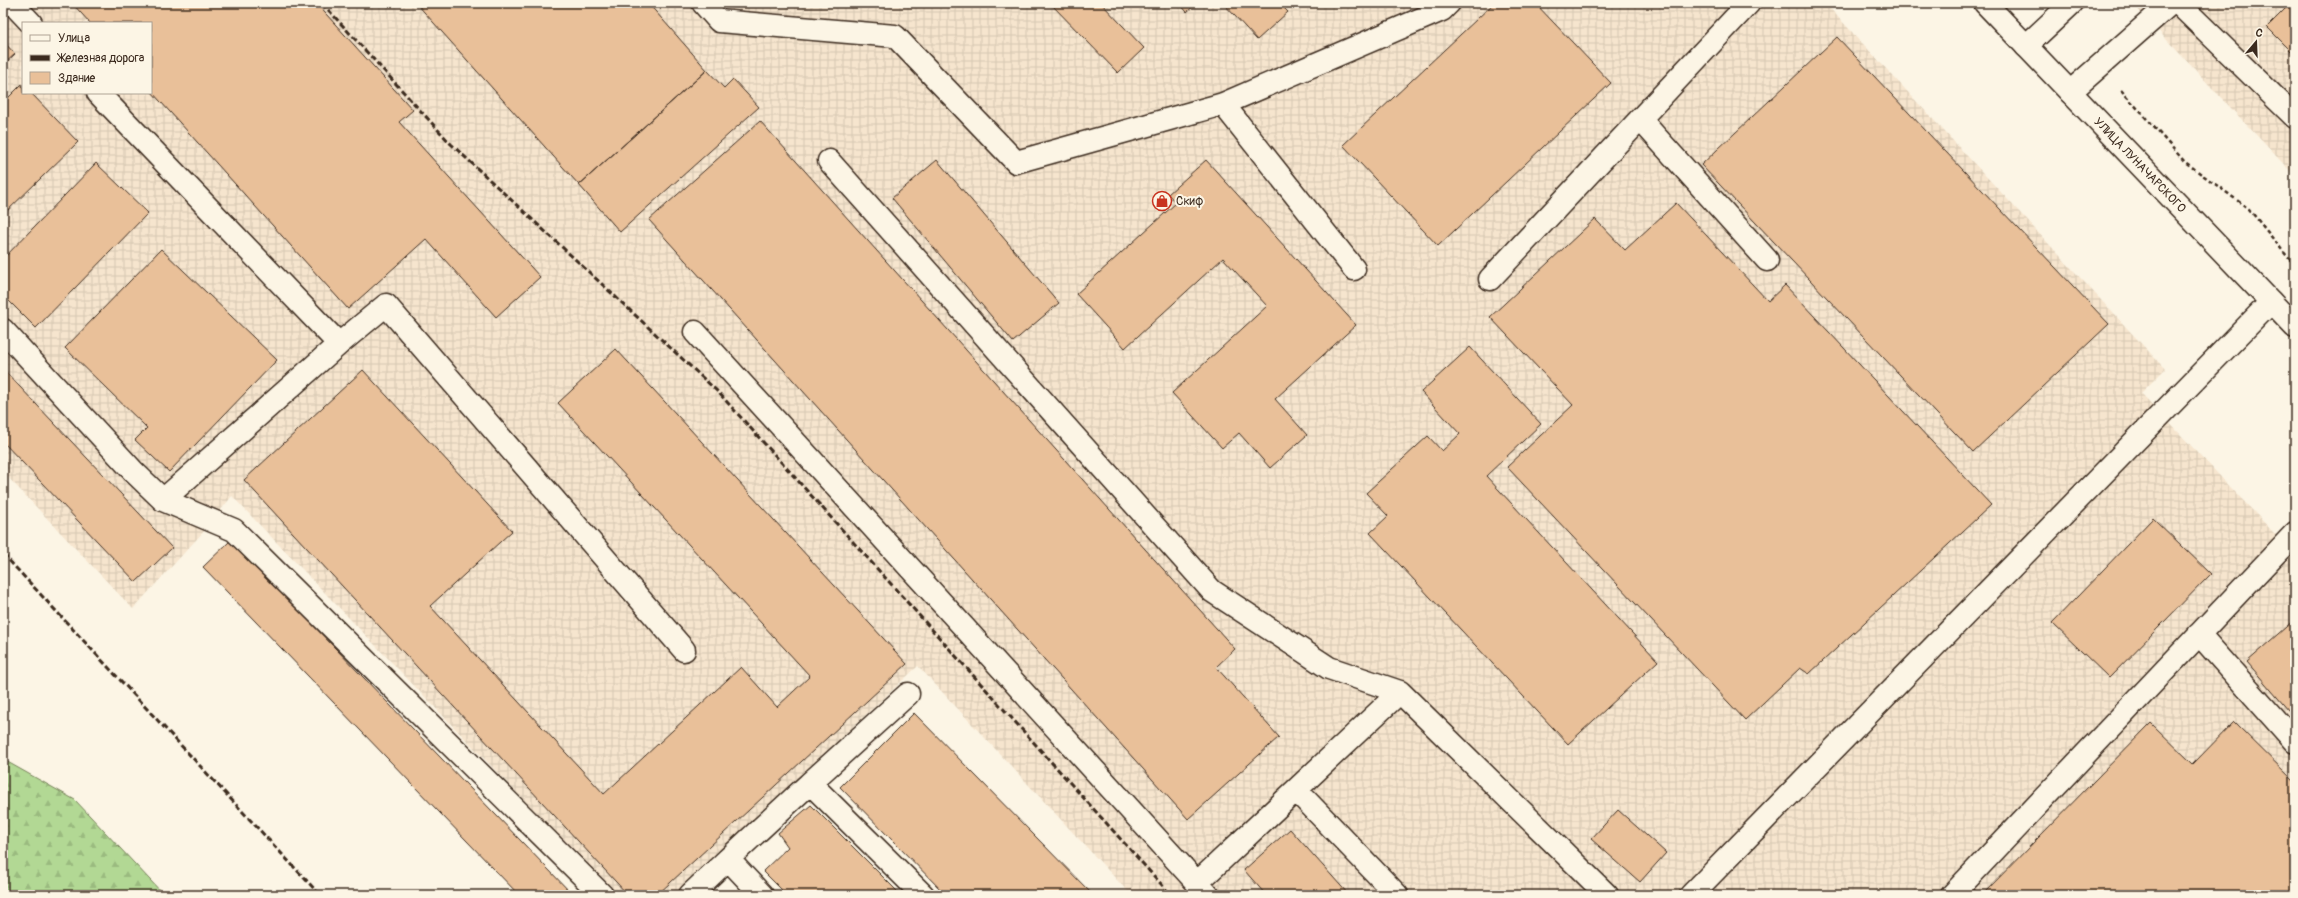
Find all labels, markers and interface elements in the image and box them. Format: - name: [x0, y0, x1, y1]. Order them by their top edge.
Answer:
- legend: [22, 22, 152, 94]
- north arrow: [2236, 22, 2276, 62]
- text: С: [2254, 26, 2265, 40]
- text: Улица: [58, 31, 90, 46]
- text: Железная дорога: [56, 51, 145, 66]
- text: Здание: [58, 71, 95, 86]
- street label: УЛИЦА ЛУНАЧАРСКОГО: [2090, 115, 2189, 216]
- shop icon: Скиф: [1151, 190, 1173, 212]
- place label: Скиф: [1176, 194, 1203, 209]

